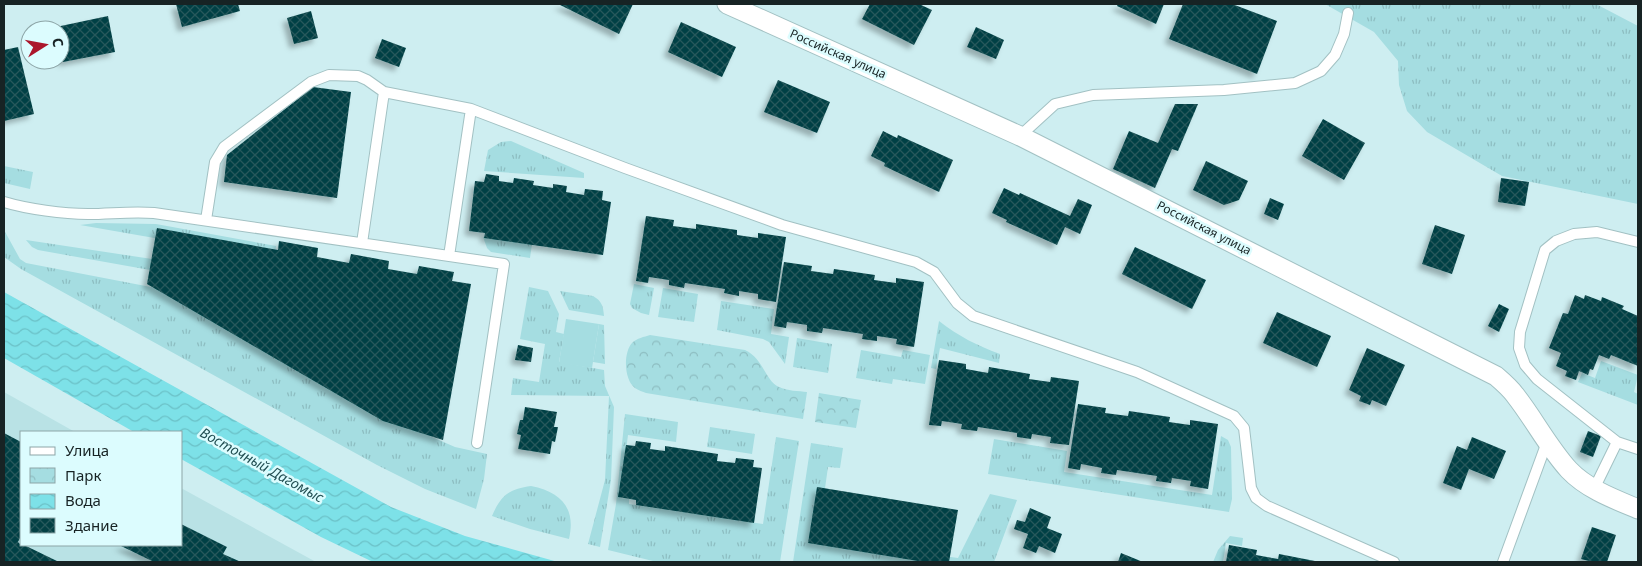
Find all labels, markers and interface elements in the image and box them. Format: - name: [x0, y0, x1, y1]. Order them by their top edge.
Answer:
- north arrow: [20, 20, 70, 70]
- street label: Российская улица: [787, 25, 889, 82]
- text: С: [48, 36, 68, 49]
- street label: Российская улица: [1154, 196, 1254, 259]
- water label: Восточный Дагомыс: [197, 423, 328, 507]
- legend: [20, 431, 182, 546]
- text: Улица: [65, 440, 109, 460]
- text: Парк: [65, 465, 101, 485]
- text: Вода: [65, 490, 101, 510]
- text: Здание: [65, 515, 118, 535]

